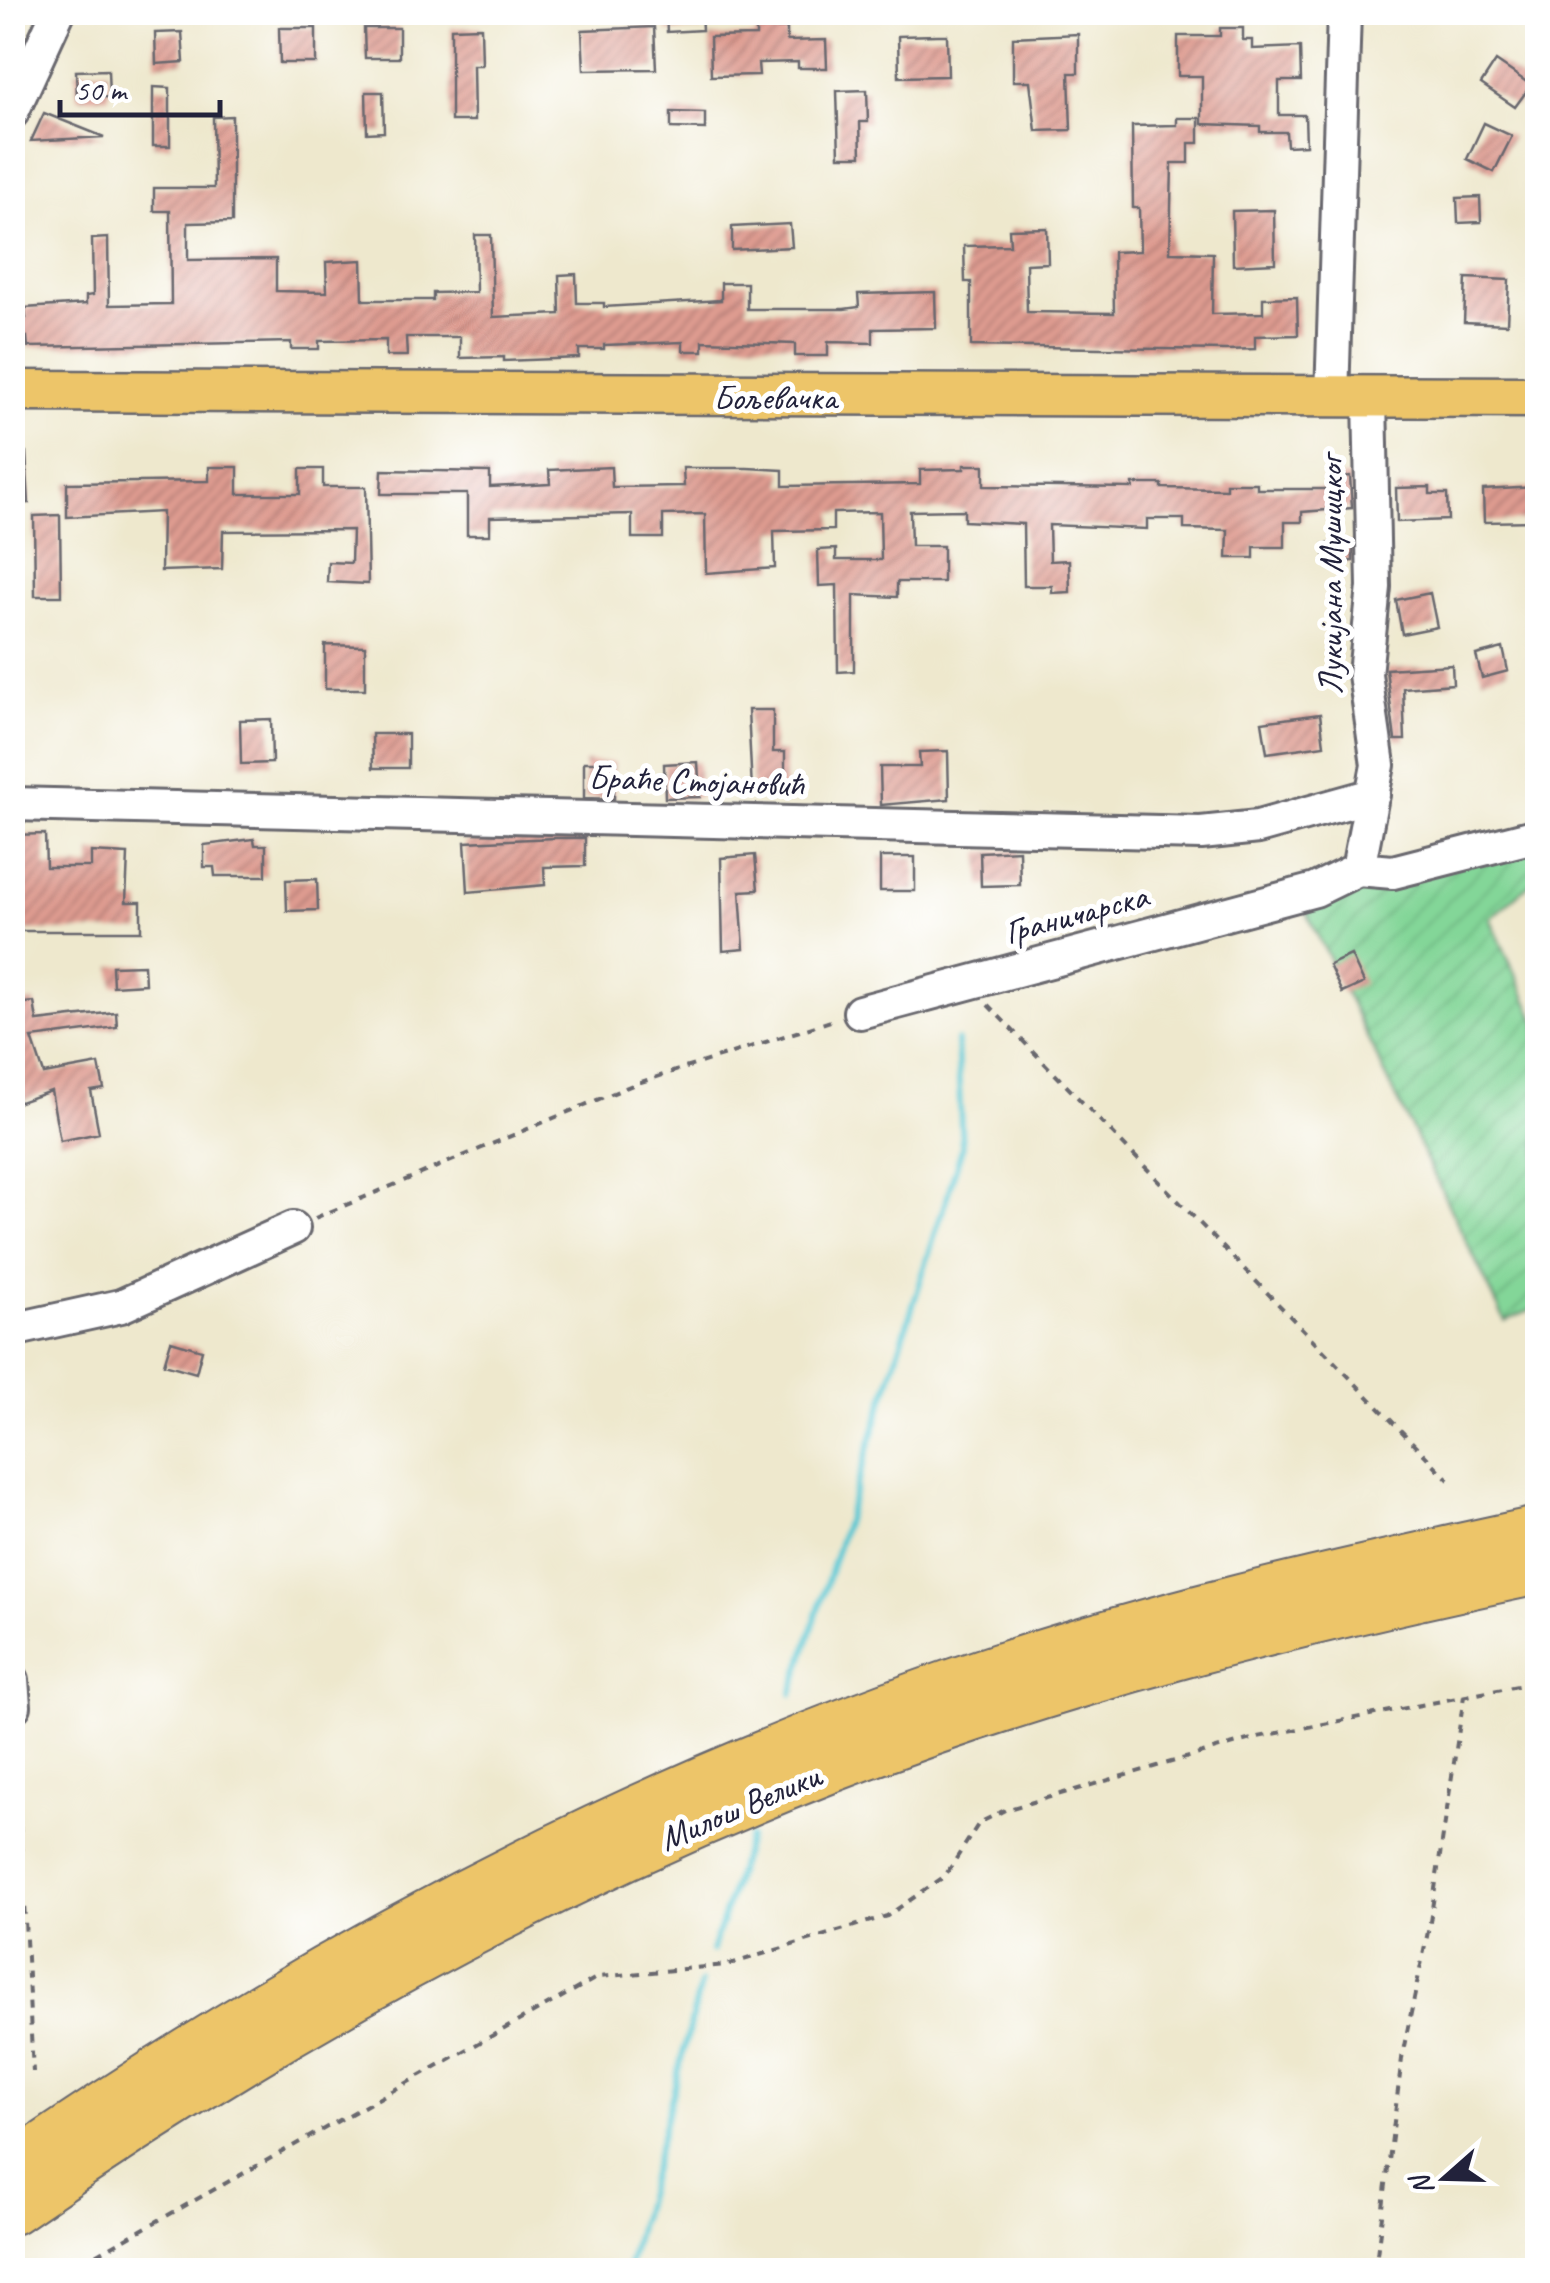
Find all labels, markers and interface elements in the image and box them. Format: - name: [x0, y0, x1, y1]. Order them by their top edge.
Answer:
- scale bar: [60, 55, 220, 117]
- text: 50 m: [75, 71, 128, 109]
- street label: Бољевачка: [713, 375, 839, 420]
- street label: Лукијана Мушицког: [1308, 450, 1353, 694]
- street label: Браће Стојановић: [588, 755, 806, 807]
- street label: Граничарска: [999, 873, 1155, 955]
- street label: Милош Велики: [652, 1752, 830, 1861]
- north arrow: [1395, 2128, 1495, 2228]
- text: N: [1401, 2168, 1441, 2201]

